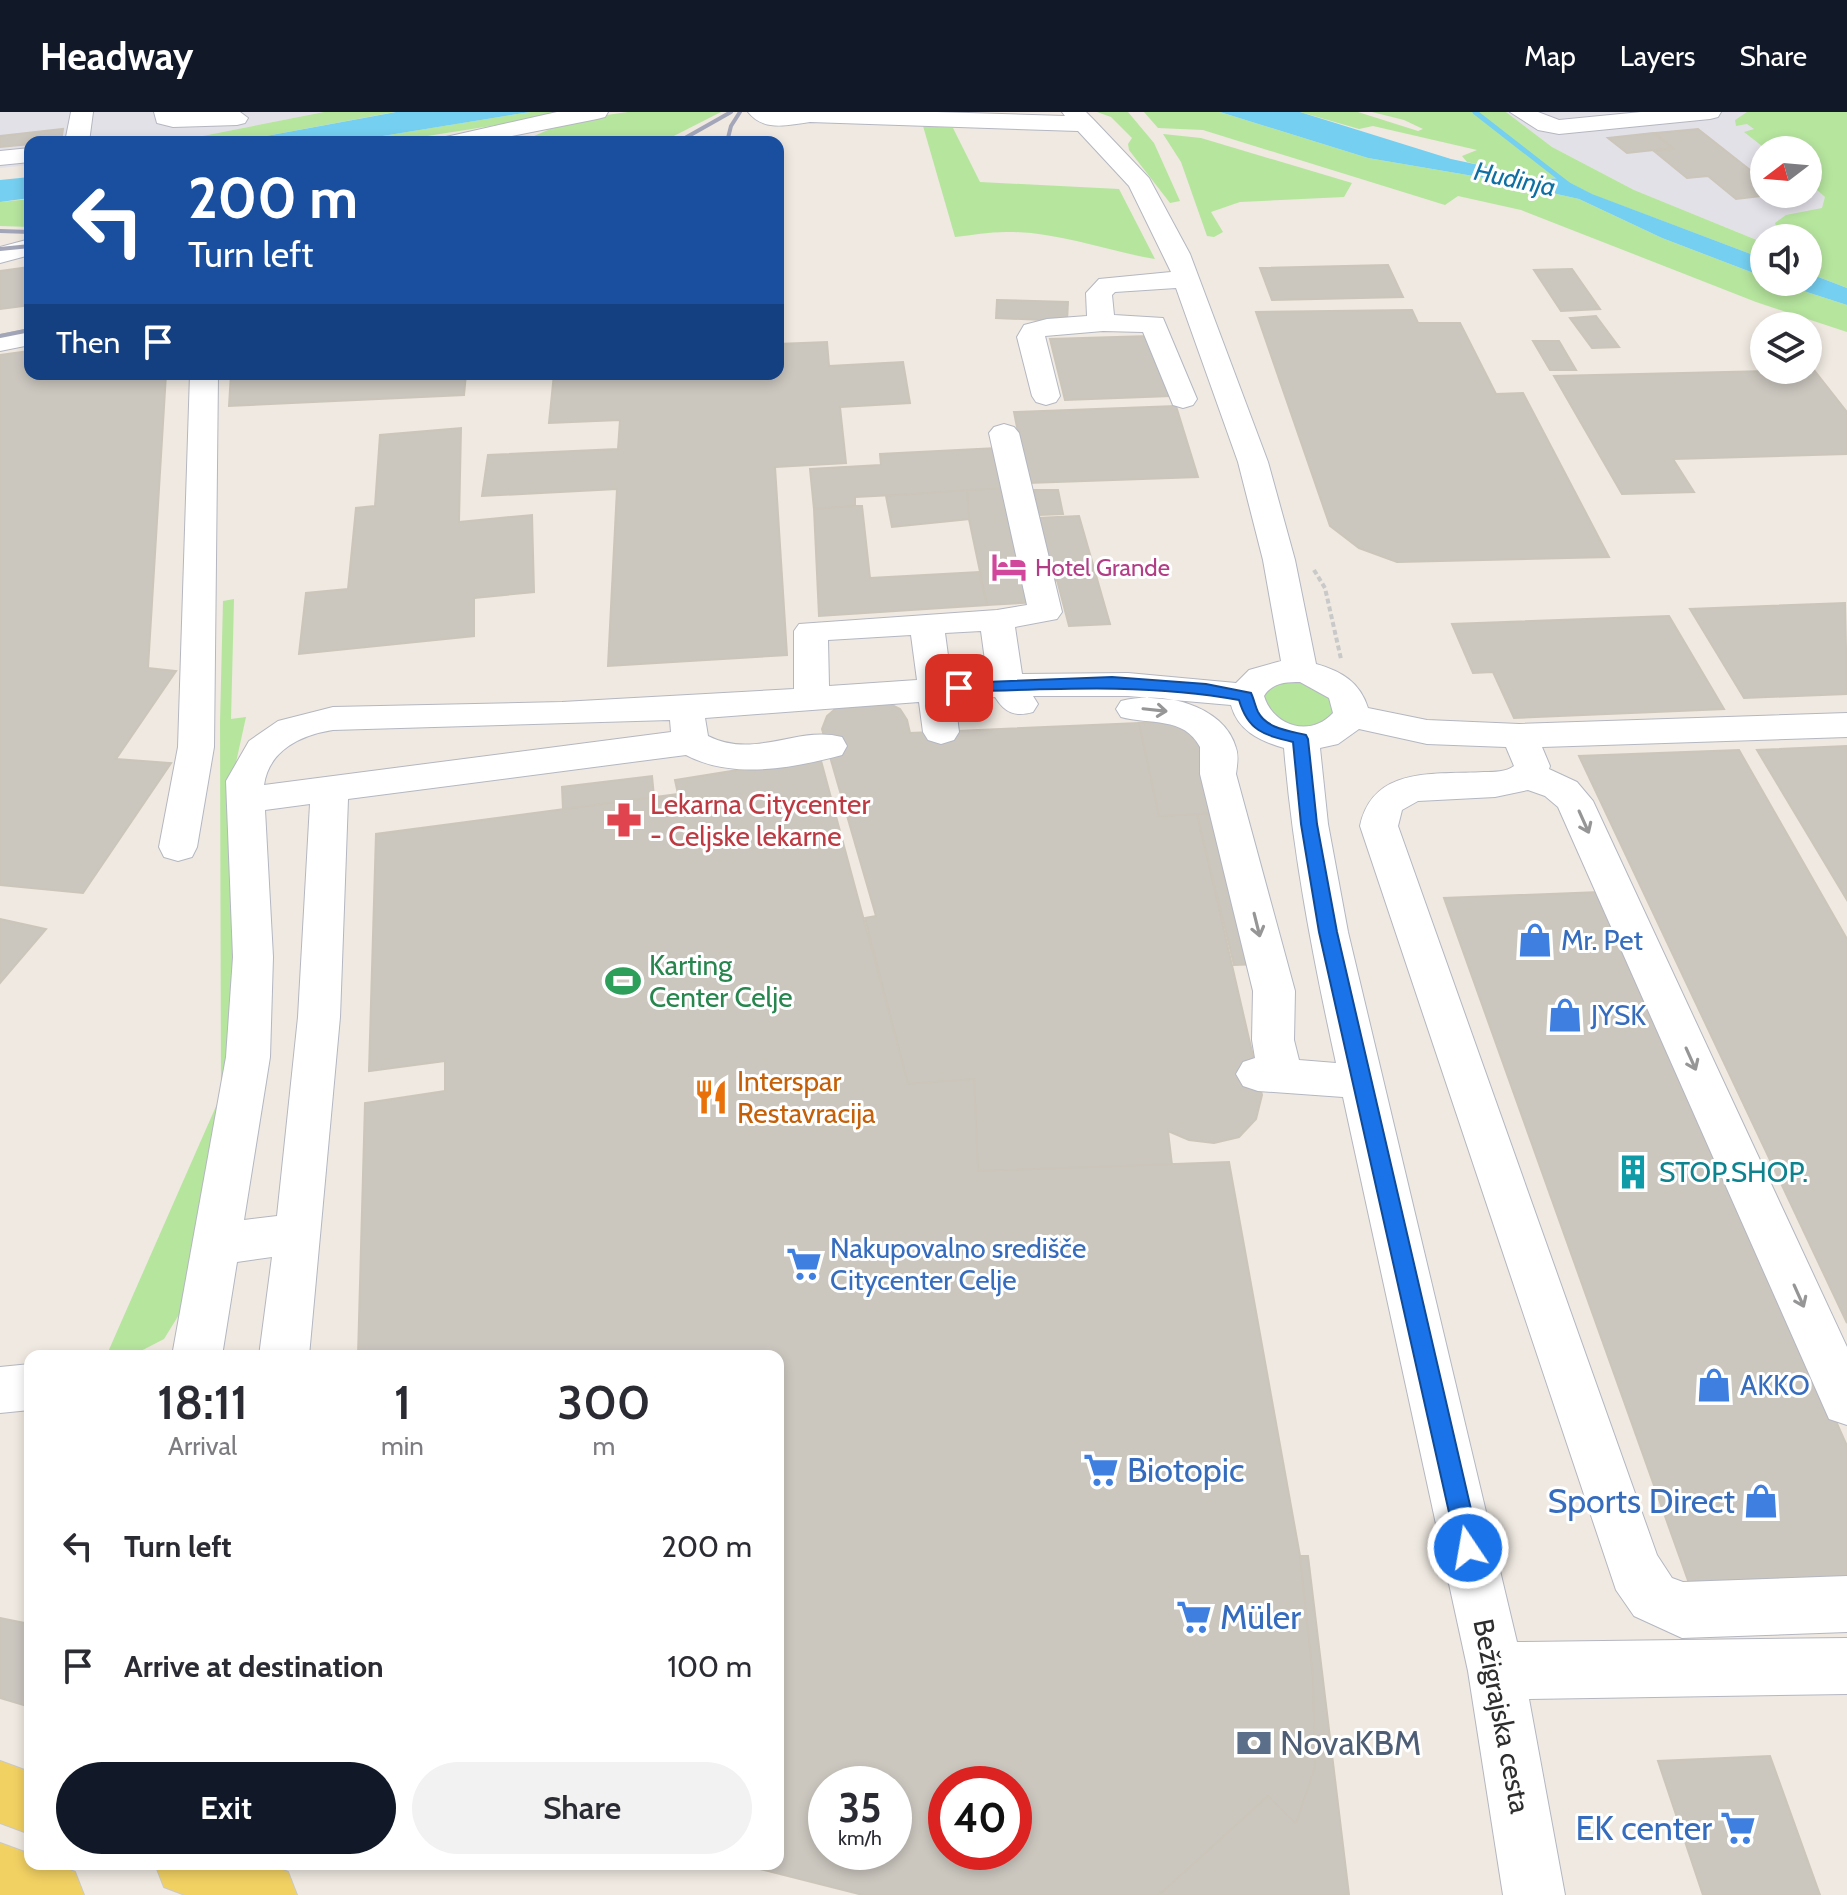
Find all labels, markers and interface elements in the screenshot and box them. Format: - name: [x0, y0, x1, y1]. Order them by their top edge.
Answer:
- text: Headway: [40, 33, 193, 80]
- text: Map: [1524, 39, 1576, 73]
- text: Layers: [1620, 39, 1695, 73]
- text: Share: [1739, 39, 1807, 73]
- north arrow: [1750, 136, 1822, 208]
- map controls: [1750, 136, 1822, 384]
- water label: Hudinja: [1471, 155, 1559, 203]
- text: 200 m: [188, 164, 358, 232]
- icon: left: [56, 168, 160, 272]
- button: sound: [1750, 224, 1822, 296]
- text: Turn left: [188, 232, 313, 276]
- button: layers: [1750, 312, 1822, 384]
- icon: arrive: [136, 320, 180, 364]
- text: Then: [56, 324, 120, 361]
- hotel icon: Hotel Grande: [990, 548, 1028, 586]
- place label: Hotel Grande: [1035, 553, 1170, 582]
- pin: [925, 654, 993, 722]
- icon: arrive: [937, 666, 981, 710]
- one-way arrow: [1142, 703, 1168, 718]
- place label: Lekarna Citycenter - Celjske lekarne: [650, 787, 870, 853]
- pharmacy icon: Lekarna Citycenter - Celjske lekarne: [605, 801, 643, 839]
- one-way arrow: [1577, 810, 1592, 834]
- one-way arrow: [1250, 911, 1265, 937]
- shop icon: Mr. Pet: [1516, 921, 1554, 959]
- place label: Mr. Pet: [1561, 923, 1643, 957]
- place label: Karting Center Celje: [649, 948, 793, 1014]
- sports icon: Karting Center Celje: [604, 962, 642, 1000]
- shop icon: JYSK: [1546, 996, 1584, 1034]
- place label: JYSK: [1590, 998, 1646, 1032]
- one-way arrow: [1684, 1046, 1699, 1070]
- place label: Interspar Restavracija: [737, 1064, 876, 1130]
- restaurant icon: Interspar Restavracija: [692, 1078, 730, 1116]
- building icon: STOP.SHOP.: [1614, 1153, 1652, 1191]
- place label: STOP.SHOP.: [1659, 1155, 1808, 1189]
- place label: Nakupovalno središče Citycenter Celje: [830, 1231, 1086, 1297]
- supermarket icon: Nakupovalno središče Citycenter Celje: [785, 1245, 823, 1283]
- one-way arrow: [1792, 1283, 1807, 1307]
- shop icon: AKKO: [1695, 1366, 1733, 1404]
- place label: AKKO: [1740, 1368, 1810, 1402]
- text: 18:11: [157, 1373, 248, 1431]
- text: 1: [394, 1373, 411, 1431]
- text: 300: [557, 1373, 651, 1431]
- text: Arrival: [168, 1430, 237, 1462]
- text: min: [381, 1430, 424, 1462]
- text: m: [593, 1430, 615, 1462]
- place label: Biotopic: [1127, 1449, 1244, 1491]
- supermarket icon: Biotopic: [1082, 1451, 1120, 1489]
- place label: Sports Direct: [1547, 1480, 1735, 1522]
- shop icon: Sports Direct: [1742, 1482, 1780, 1520]
- position arrow: [1426, 1506, 1510, 1590]
- icon: left: [56, 1524, 100, 1568]
- text: Turn left: [124, 1528, 232, 1565]
- text: 200 m: [661, 1528, 752, 1565]
- place label: Müler: [1220, 1596, 1301, 1638]
- supermarket icon: Müler: [1175, 1598, 1213, 1636]
- street label: Bežigrajska cesta: [1466, 1616, 1538, 1817]
- icon: arrive: [56, 1644, 100, 1688]
- text: Arrive at destination: [124, 1648, 384, 1685]
- text: 100 m: [667, 1648, 752, 1685]
- place label: NovaKBM: [1280, 1722, 1421, 1764]
- bank icon: NovaKBM: [1235, 1724, 1273, 1762]
- button: Exit: [56, 1762, 396, 1854]
- button: Share: [412, 1762, 752, 1854]
- speed limit sign: 40: [928, 1766, 1032, 1870]
- text: 35: [838, 1783, 882, 1832]
- place label: EK center: [1575, 1807, 1712, 1849]
- supermarket icon: EK center: [1719, 1809, 1757, 1847]
- text: km/h: [838, 1826, 882, 1850]

